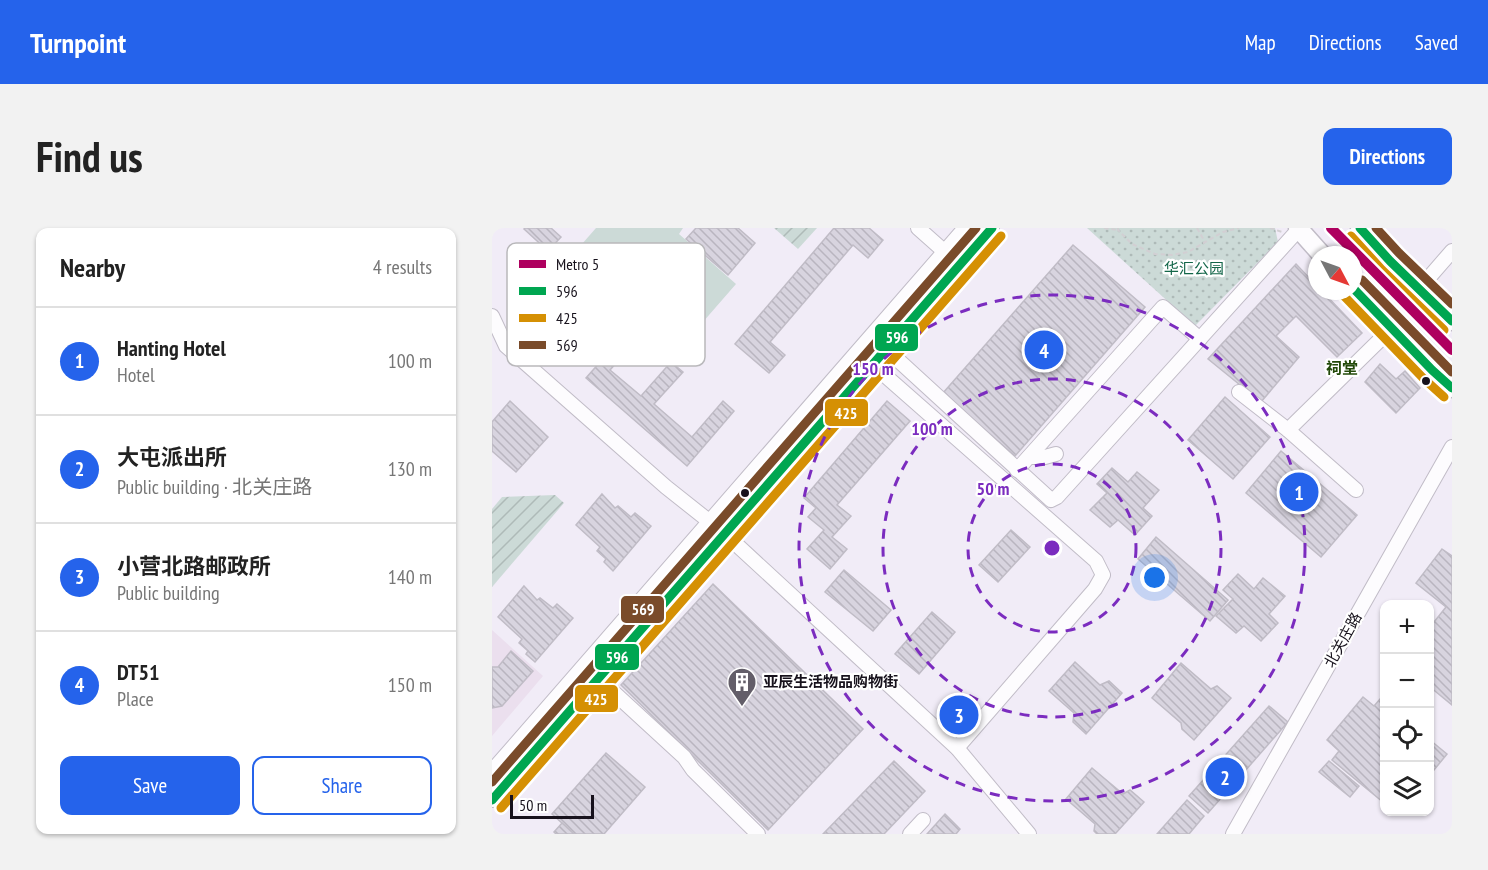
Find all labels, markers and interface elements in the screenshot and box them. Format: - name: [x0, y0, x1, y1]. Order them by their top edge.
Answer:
- text: Turnpoint: [30, 24, 126, 61]
- text: Map: [1245, 29, 1276, 56]
- text: Directions: [1309, 29, 1382, 56]
- text: Saved: [1415, 29, 1458, 56]
- button: Directions: [1323, 128, 1452, 185]
- text: Find us: [36, 129, 143, 184]
- legend: [507, 243, 705, 366]
- north arrow: [1308, 246, 1362, 300]
- text: Nearby: [60, 251, 125, 284]
- text: 4 results: [373, 254, 432, 280]
- text: Metro 5: [556, 254, 599, 274]
- park label: 华汇公园: [1164, 259, 1224, 278]
- text: 596: [556, 281, 578, 301]
- text: 425: [556, 308, 578, 328]
- line badge: 596: [874, 323, 919, 352]
- text: 596: [886, 327, 909, 347]
- pin: 4: [1024, 328, 1064, 372]
- text: Hanting Hotel: [117, 334, 226, 362]
- text: 569: [556, 335, 578, 355]
- text: 1: [75, 348, 84, 374]
- text: 100 m: [388, 348, 432, 374]
- text: 150 m: [852, 357, 894, 380]
- district label: 祠堂: [1326, 358, 1358, 378]
- text: Hotel: [117, 362, 155, 388]
- unlabelled marker: [1420, 375, 1432, 387]
- line badge: 425: [824, 398, 869, 427]
- text: 425: [835, 403, 857, 423]
- text: 100 m: [911, 417, 953, 440]
- text: 大屯派出所: [117, 443, 227, 471]
- text: 2: [75, 456, 84, 482]
- text: 130 m: [388, 456, 432, 482]
- pin: 1: [1280, 470, 1318, 514]
- text: Public building · 北关庄路: [117, 474, 312, 500]
- text: 50 m: [977, 477, 1009, 500]
- unlabelled marker: [739, 487, 751, 499]
- centre of rings: [1042, 538, 1062, 558]
- text: 小营北路邮政所: [117, 552, 271, 580]
- your location: [1140, 563, 1169, 592]
- text: 3: [75, 564, 84, 590]
- text: 140 m: [388, 564, 432, 590]
- text: Public building: [117, 580, 220, 606]
- line badge: 569: [620, 595, 665, 624]
- text: 569: [632, 599, 654, 619]
- map controls: [1380, 600, 1434, 816]
- button: +: [1380, 600, 1434, 654]
- street label: 北关庄路: [1320, 609, 1365, 671]
- line badge: 596: [594, 643, 640, 671]
- text: 596: [606, 647, 629, 667]
- button: −: [1380, 654, 1434, 708]
- text: DT51: [117, 658, 160, 686]
- building icon: 亚辰生活物品购物街: [726, 666, 758, 708]
- text: 4: [75, 672, 84, 698]
- text: 150 m: [388, 672, 432, 698]
- place label: 亚辰生活物品购物街: [763, 672, 898, 691]
- line badge: 425: [574, 684, 619, 713]
- text: Place: [117, 686, 154, 712]
- text: 425: [585, 689, 607, 709]
- pin: 3: [940, 692, 978, 738]
- button: locate: [1380, 708, 1434, 762]
- pin: 2: [1206, 754, 1244, 800]
- button: Save: [60, 756, 240, 815]
- button: Share: [252, 756, 432, 815]
- button: layers: [1380, 762, 1434, 816]
- scale bar: [510, 792, 594, 820]
- text: 50 m: [519, 795, 547, 815]

